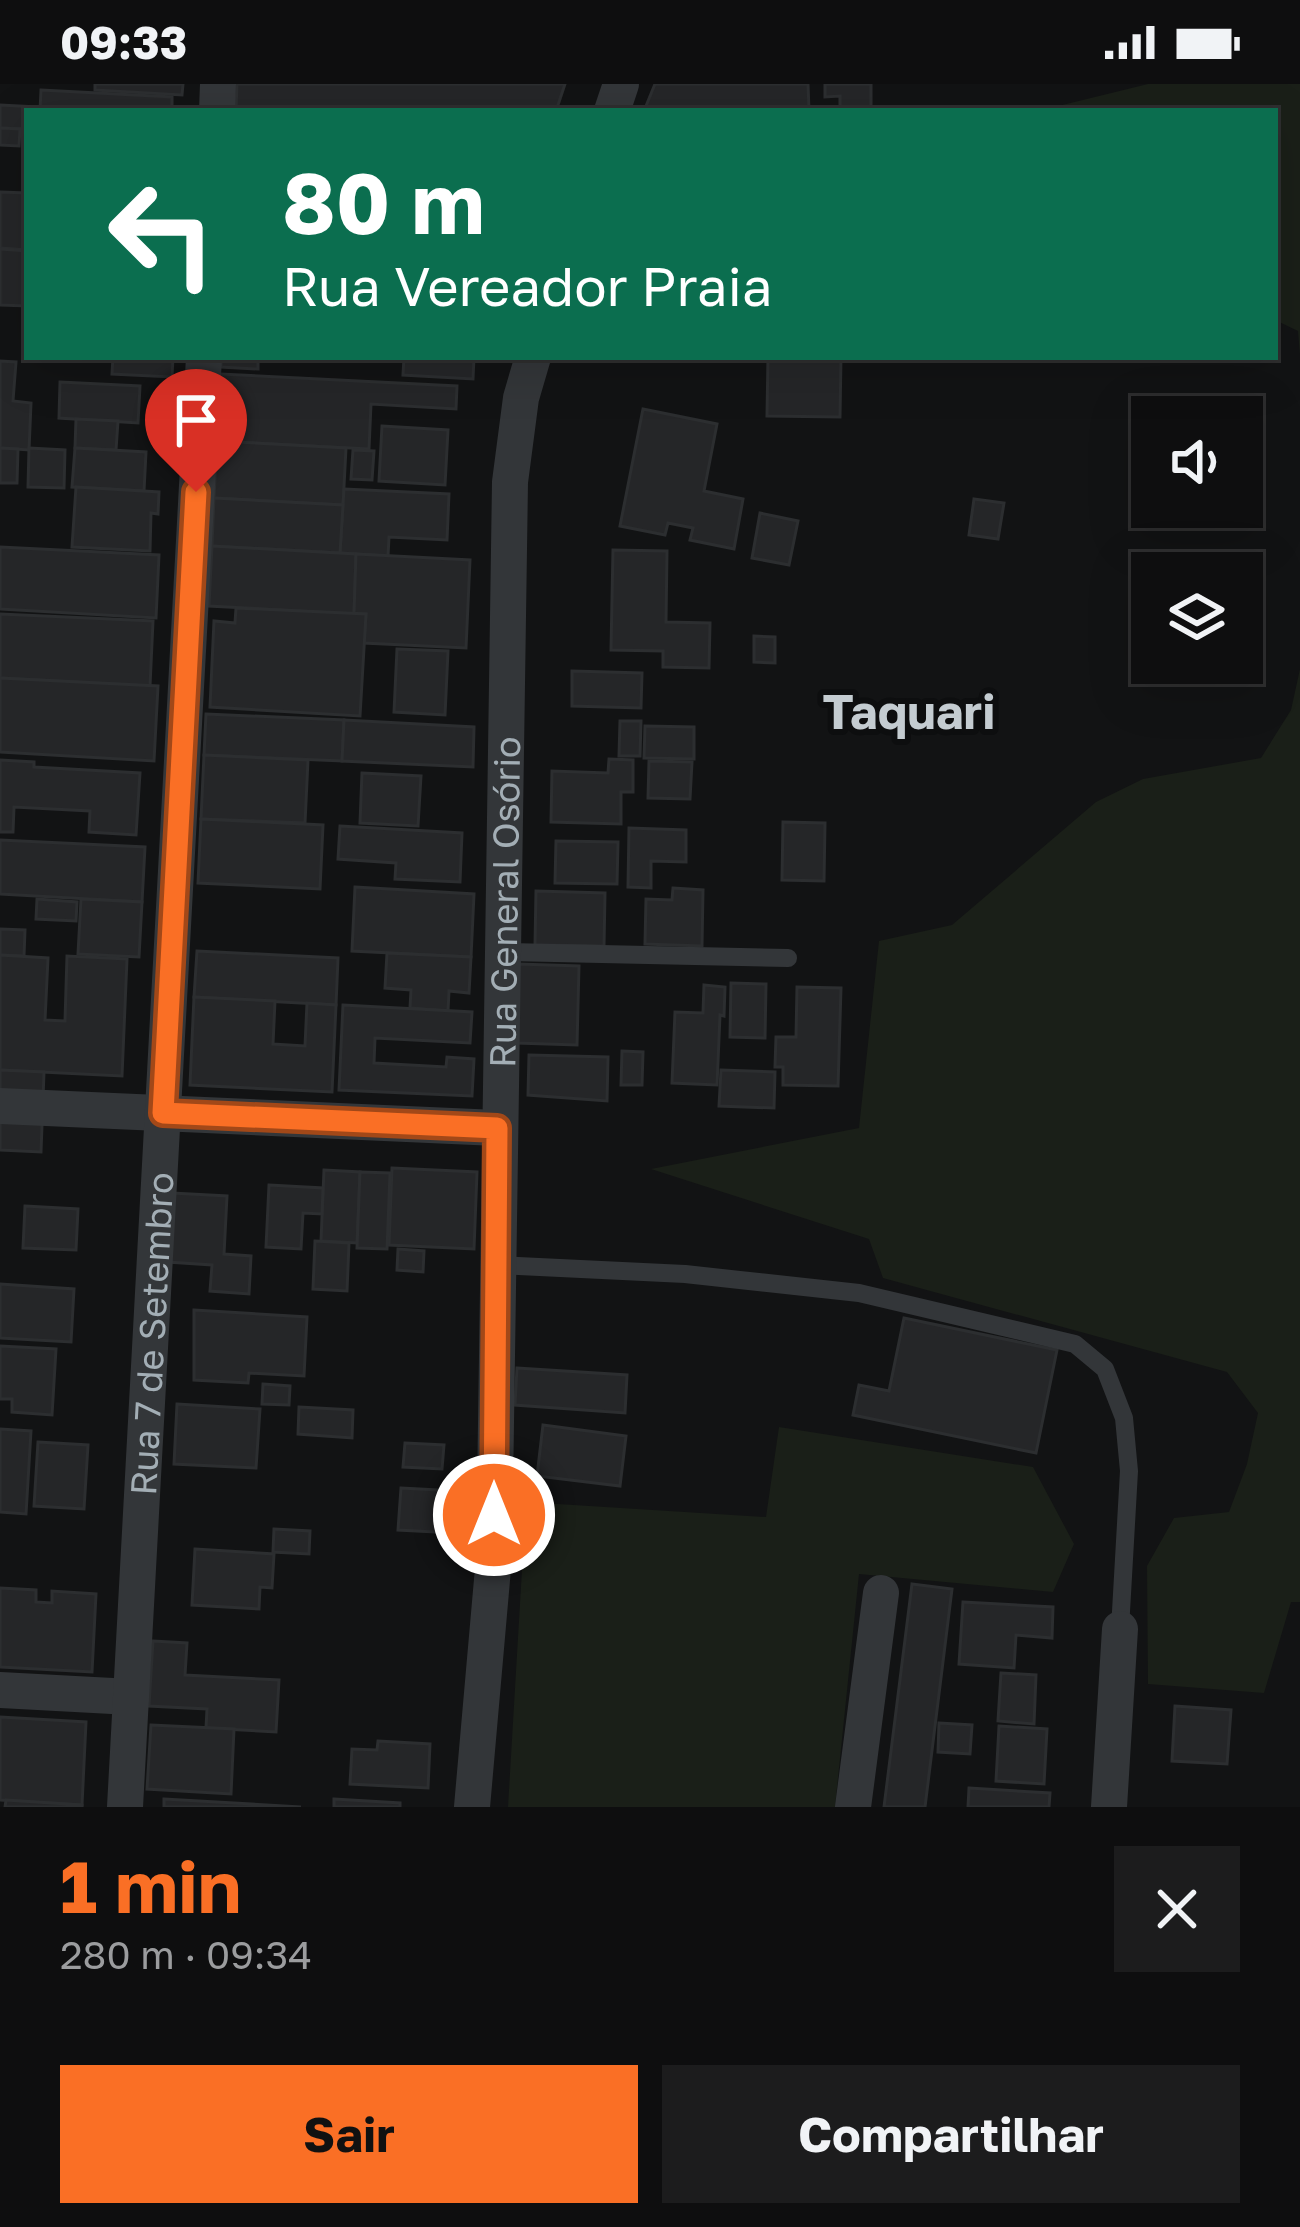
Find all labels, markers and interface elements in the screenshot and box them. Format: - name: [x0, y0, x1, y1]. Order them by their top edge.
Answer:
- text: 09:33: [60, 15, 187, 69]
- text: 80 m: [282, 152, 485, 252]
- icon: left: [84, 156, 240, 312]
- text: Rua Vereador Praia: [282, 253, 772, 318]
- pin: [145, 369, 247, 492]
- icon: arrive: [163, 387, 229, 453]
- map controls: [1131, 396, 1263, 684]
- button: sound: [1131, 396, 1263, 528]
- button: layers: [1131, 552, 1263, 684]
- district label: Taquari: [823, 682, 995, 740]
- street label: Rua General Osório: [480, 736, 528, 1068]
- street label: Rua 7 de Setembro: [121, 1171, 181, 1496]
- position arrow: [431, 1452, 557, 1578]
- text: 1 min: [60, 1842, 241, 1929]
- button: close: [1114, 1846, 1240, 1972]
- text: 280 m · 09:34: [60, 1931, 312, 1978]
- button: Sair: [60, 2065, 638, 2203]
- button: Compartilhar: [662, 2065, 1240, 2203]

